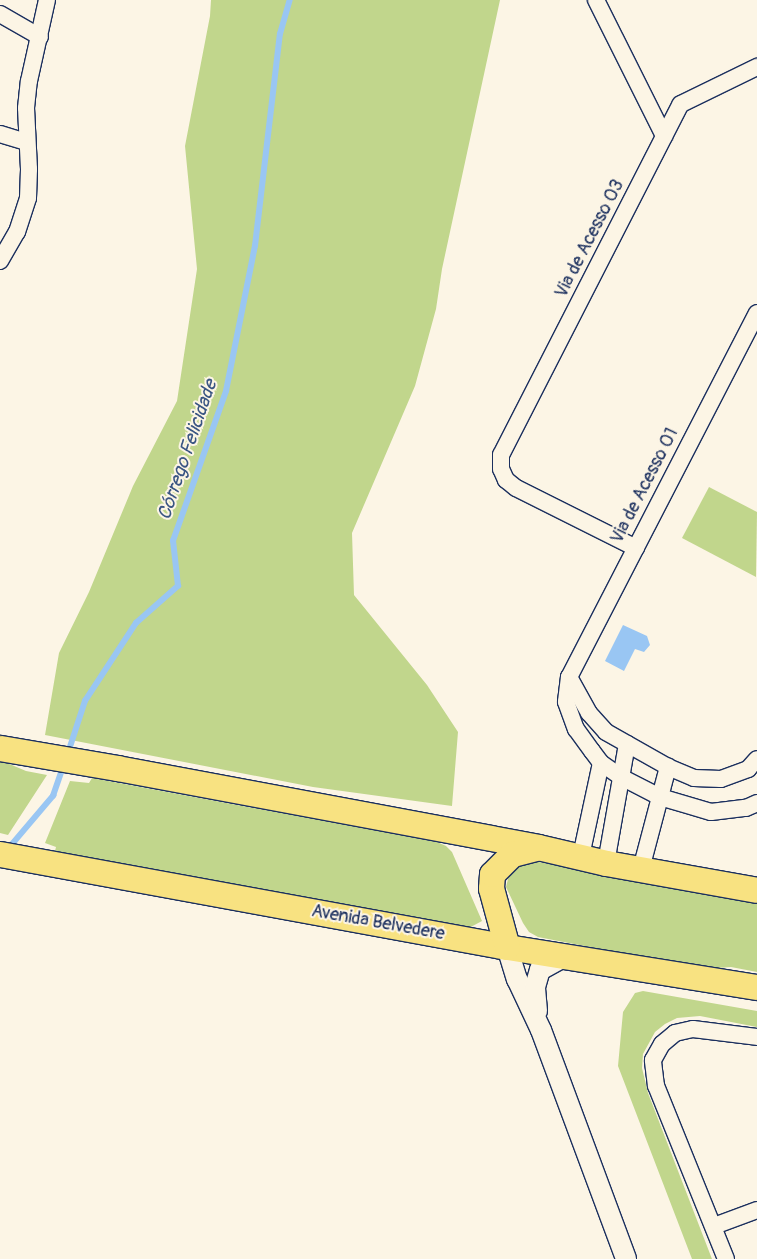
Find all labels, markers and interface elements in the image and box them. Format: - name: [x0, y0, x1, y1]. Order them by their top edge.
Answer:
- street label: Via de Acesso 03: [551, 176, 629, 302]
- water label: Córrego Felicidade: [153, 377, 223, 523]
- street label: Via de Acesso 01: [607, 425, 683, 547]
- street label: Avenida Belvedere: [310, 901, 446, 945]

